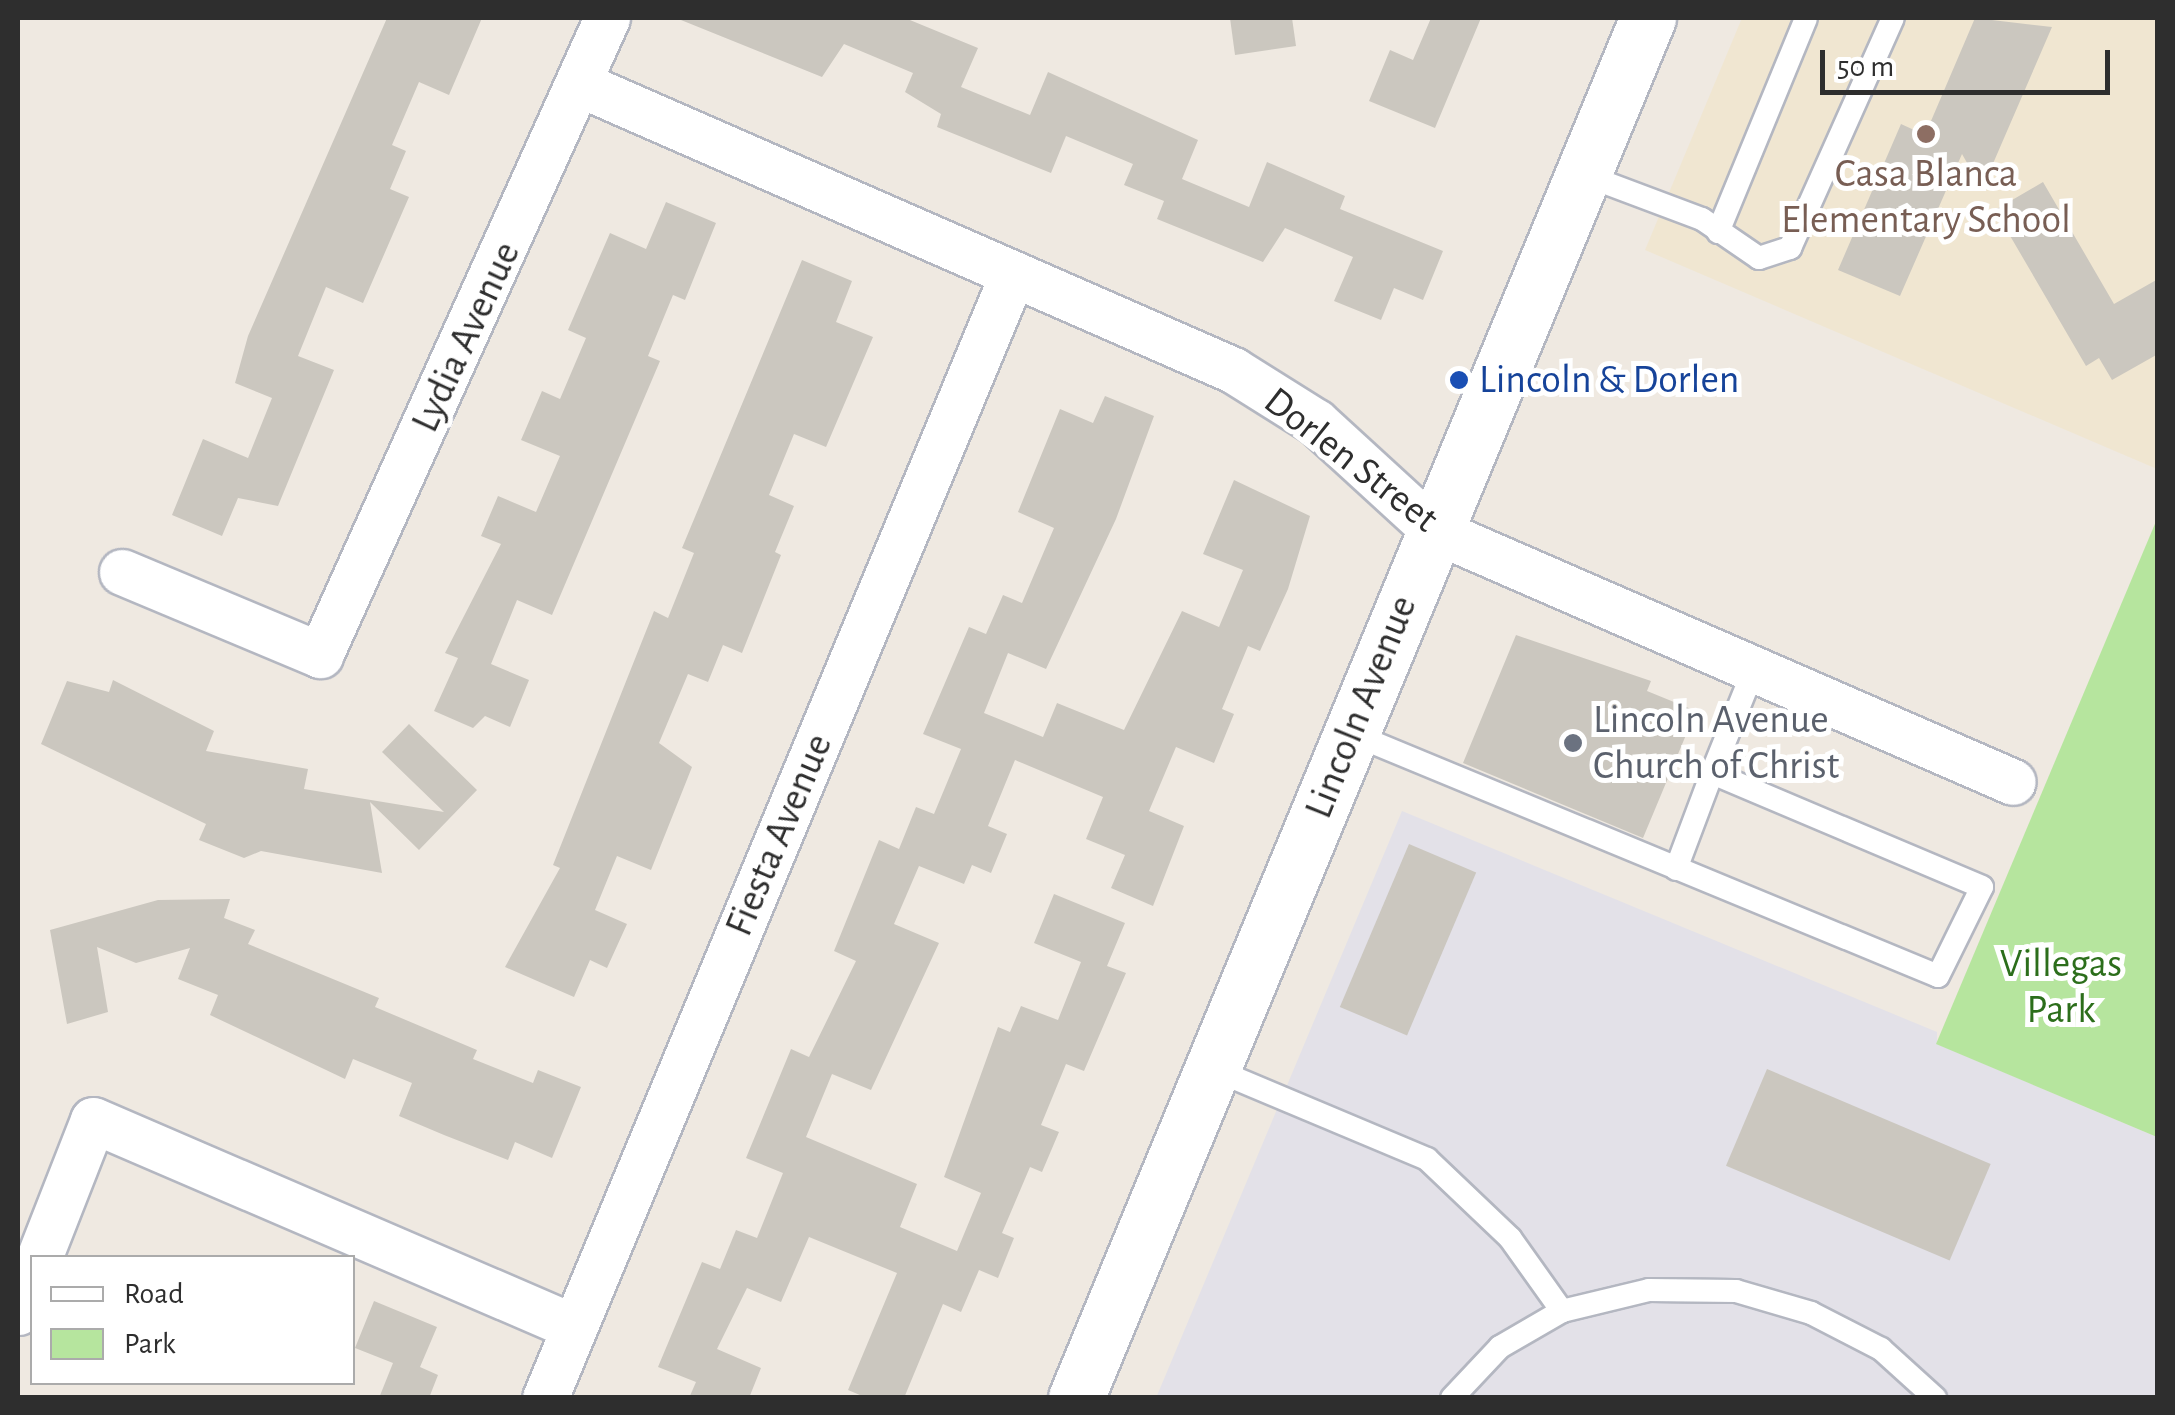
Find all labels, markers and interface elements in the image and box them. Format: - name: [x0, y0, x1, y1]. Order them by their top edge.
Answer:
- scale bar: [1825, 30, 2115, 92]
- text: 50 m: [1837, 52, 1894, 82]
- marker: Casa Blanca Elementary School: [1915, 123, 1937, 145]
- place label: Casa Blanca Elementary School: [1781, 150, 2071, 244]
- street label: Lydia Avenue: [401, 234, 531, 440]
- place label: Lincoln & Dorlen: [1479, 356, 1739, 404]
- marker: Lincoln & Dorlen: [1448, 369, 1470, 391]
- street label: Dorlen Street: [1254, 377, 1448, 543]
- street label: Lincoln Avenue: [1295, 589, 1427, 825]
- place label: Lincoln Avenue Church of Christ: [1593, 696, 1839, 790]
- street label: Fiesta Avenue: [715, 727, 843, 943]
- marker: Lincoln Avenue Church of Christ: [1562, 732, 1584, 754]
- park label: Villegas Park: [2000, 940, 2122, 1034]
- legend: [30, 1255, 355, 1385]
- text: Road: [124, 1279, 184, 1309]
- text: Park: [124, 1329, 176, 1359]

